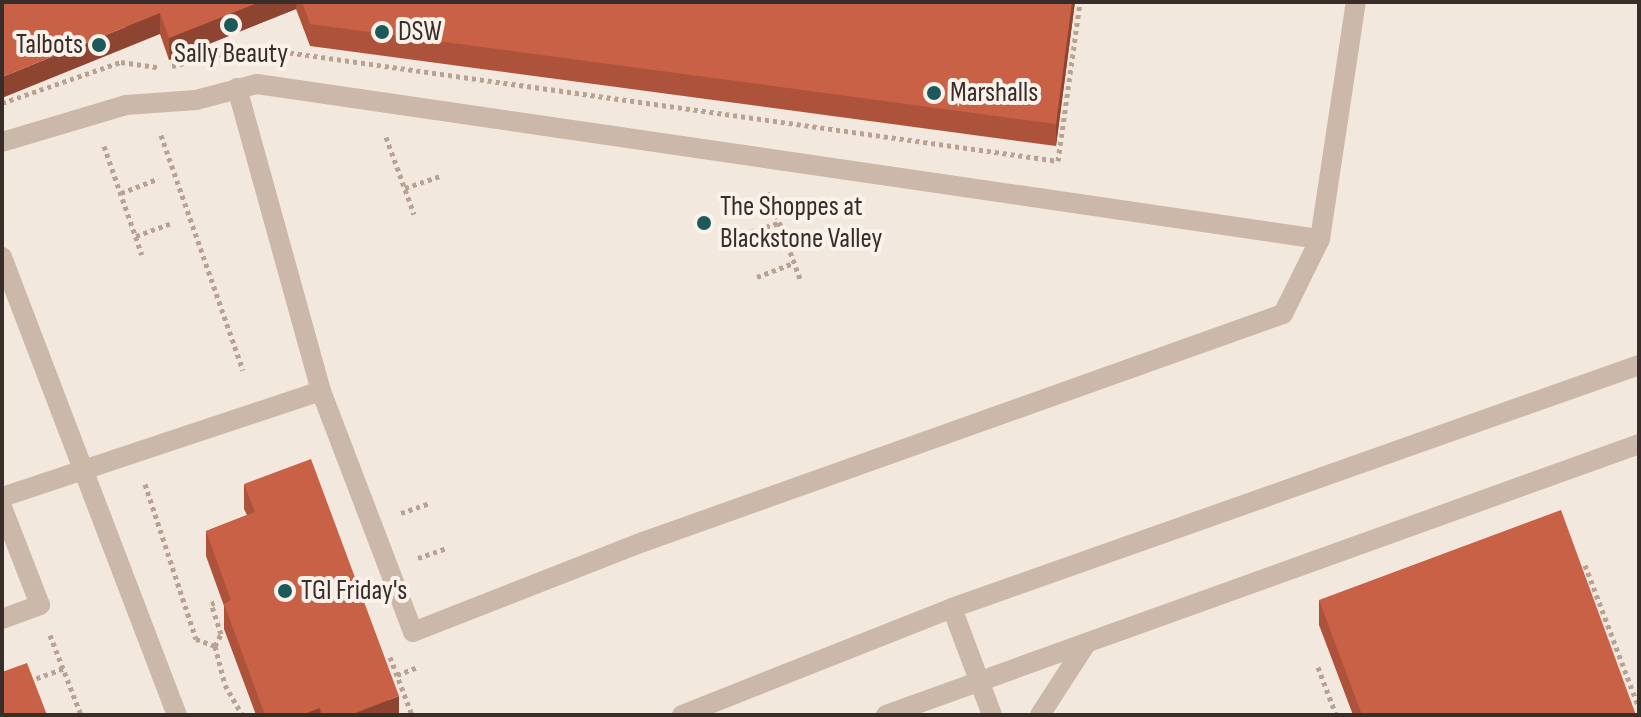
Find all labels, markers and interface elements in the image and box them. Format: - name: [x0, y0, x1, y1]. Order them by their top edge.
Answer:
- place label: DSW: [398, 15, 442, 49]
- marker: Sally Beauty: [222, 16, 240, 34]
- marker: DSW: [373, 23, 391, 41]
- place label: Talbots: [16, 28, 83, 62]
- marker: Talbots: [90, 36, 108, 54]
- place label: Sally Beauty: [174, 37, 288, 71]
- place label: Marshalls: [950, 76, 1038, 110]
- marker: Marshalls: [925, 84, 943, 102]
- place label: The Shoppes at Blackstone Valley: [720, 190, 882, 256]
- marker: The Shoppes at Blackstone Valley: [695, 214, 713, 232]
- place label: TGI Friday's: [301, 574, 407, 608]
- marker: TGI Friday's: [276, 582, 294, 600]

